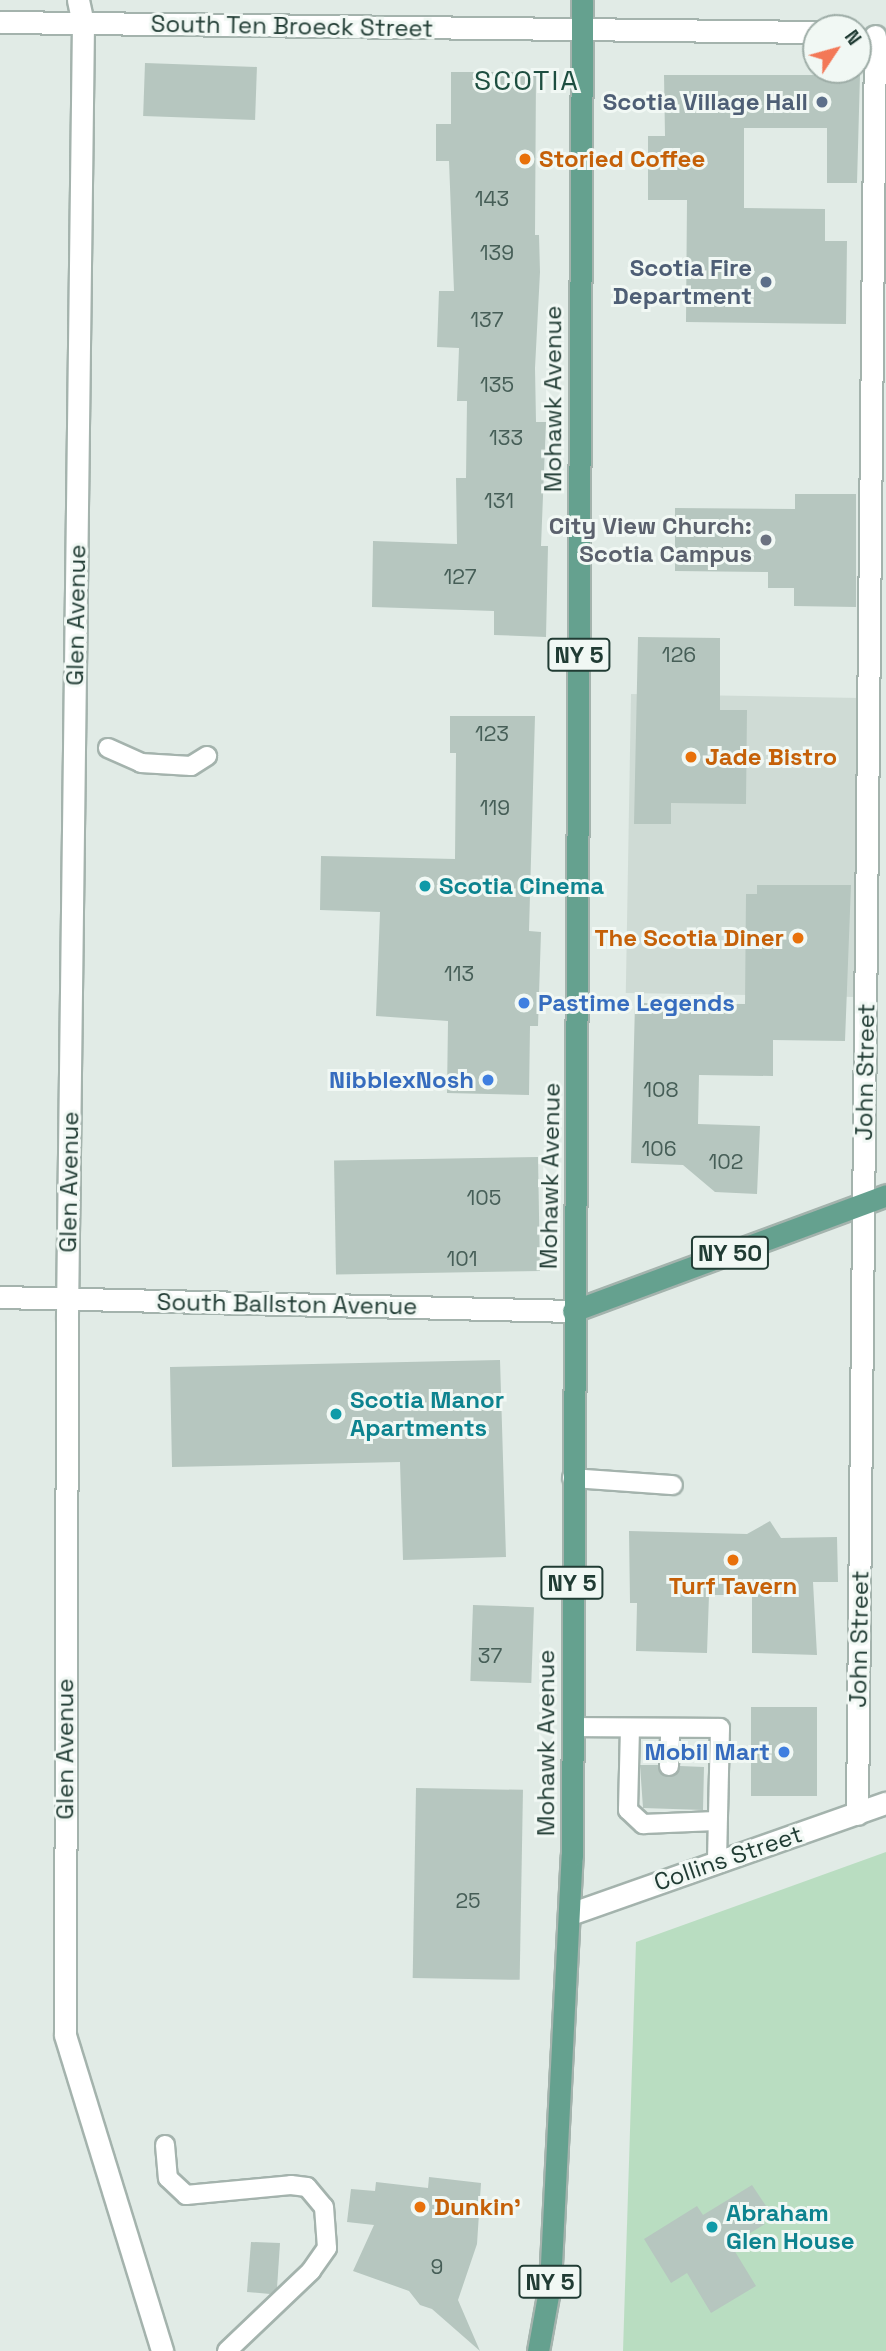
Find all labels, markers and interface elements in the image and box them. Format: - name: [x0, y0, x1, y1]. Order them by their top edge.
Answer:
- street label: South Ten Broeck Street: [150, 9, 434, 43]
- north arrow: [802, 14, 872, 84]
- text: N: [839, 25, 867, 50]
- district label: SCOTIA: [475, 63, 579, 97]
- place label: Scotia Village Hall: [603, 88, 808, 116]
- marker: Scotia Village Hall: [814, 94, 830, 110]
- place label: Storied Coffee: [539, 145, 705, 173]
- marker: Storied Coffee: [517, 151, 533, 167]
- house number: 143: [475, 186, 509, 212]
- house number: 139: [480, 240, 514, 266]
- place label: Scotia Fire Department: [613, 254, 752, 310]
- marker: Scotia Fire Department: [758, 274, 774, 290]
- street label: Mohawk Avenue: [539, 306, 567, 492]
- house number: 137: [470, 307, 504, 333]
- house number: 135: [480, 372, 514, 398]
- house number: 133: [489, 425, 523, 451]
- house number: 131: [484, 488, 514, 514]
- place label: City View Church: Scotia Campus: [549, 512, 752, 568]
- marker: City View Church: Scotia Campus: [758, 532, 774, 548]
- street label: Glen Avenue: [60, 544, 92, 686]
- house number: 127: [443, 564, 477, 590]
- road number: NY 5: [546, 636, 612, 674]
- house number: 126: [662, 642, 696, 668]
- house number: 123: [475, 721, 509, 747]
- place label: Jade Bistro: [705, 743, 837, 771]
- marker: Jade Bistro: [683, 749, 699, 765]
- house number: 119: [480, 795, 510, 821]
- place label: Scotia Cinema: [439, 872, 604, 900]
- marker: Scotia Cinema: [417, 878, 433, 894]
- place label: The Scotia Diner: [594, 924, 784, 952]
- marker: The Scotia Diner: [790, 930, 806, 946]
- house number: 113: [444, 961, 474, 987]
- place label: Pastime Legends: [538, 989, 735, 1017]
- marker: Pastime Legends: [516, 995, 532, 1011]
- street label: John Street: [849, 1003, 881, 1141]
- place label: NibblexNosh: [329, 1066, 474, 1094]
- marker: NibblexNosh: [480, 1072, 496, 1088]
- house number: 108: [643, 1077, 679, 1103]
- street label: Mohawk Avenue: [534, 1082, 566, 1270]
- street label: Glen Avenue: [53, 1111, 85, 1253]
- house number: 106: [641, 1136, 677, 1162]
- house number: 102: [709, 1149, 743, 1175]
- house number: 105: [467, 1185, 501, 1211]
- road number: NY 50: [690, 1234, 770, 1272]
- house number: 101: [446, 1246, 478, 1272]
- street label: South Ballston Avenue: [156, 1287, 418, 1321]
- place label: Scotia Manor Apartments: [350, 1386, 504, 1442]
- marker: Scotia Manor Apartments: [328, 1406, 344, 1422]
- marker: Turf Tavern: [725, 1552, 741, 1568]
- road number: NY 5: [539, 1564, 605, 1602]
- street label: John Street: [843, 1570, 875, 1708]
- place label: Turf Tavern: [668, 1572, 798, 1600]
- house number: 37: [478, 1643, 502, 1669]
- street label: Mohawk Avenue: [532, 1650, 560, 1836]
- street label: Glen Avenue: [51, 1678, 79, 1820]
- place label: Mobil Mart: [644, 1738, 770, 1766]
- marker: Mobil Mart: [776, 1744, 792, 1760]
- street label: Collins Street: [650, 1819, 806, 1897]
- house number: 25: [455, 1888, 481, 1914]
- place label: Dunkin': [434, 2193, 521, 2221]
- marker: Dunkin': [412, 2199, 428, 2215]
- place label: Abraham Glen House: [726, 2199, 855, 2255]
- marker: Abraham Glen House: [704, 2219, 720, 2235]
- house number: 9: [431, 2254, 443, 2280]
- road number: NY 5: [517, 2262, 583, 2302]

